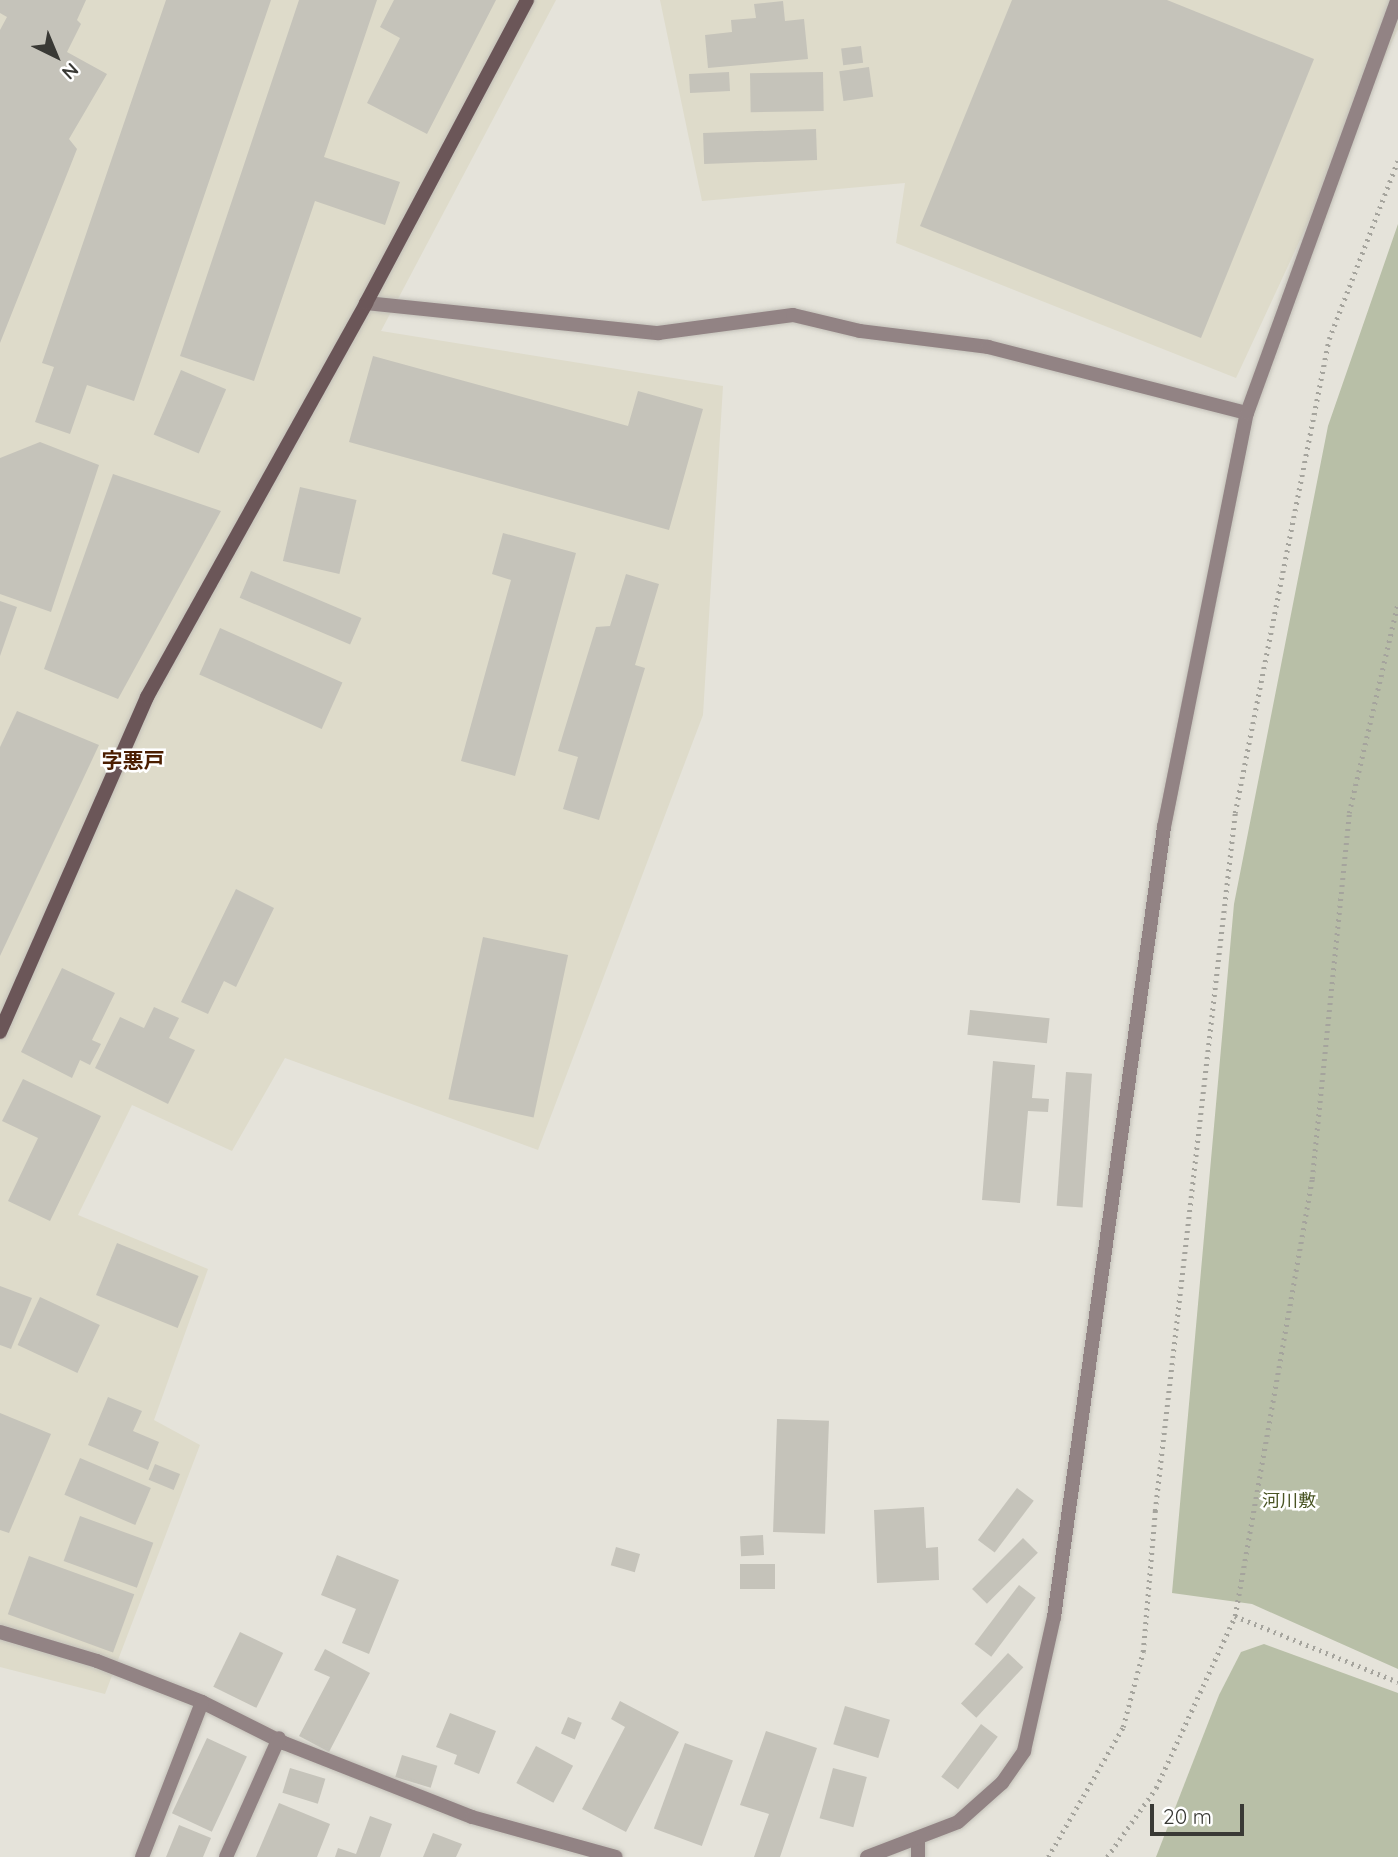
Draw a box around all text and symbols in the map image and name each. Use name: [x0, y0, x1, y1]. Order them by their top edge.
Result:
north arrow: [21, 21, 91, 91]
text: N: [57, 58, 84, 85]
district label: 字悪戸: [102, 747, 164, 773]
park label: 河川敷: [1262, 1490, 1316, 1512]
scale bar: [1153, 1790, 1248, 1834]
text: 20 m: [1163, 1803, 1212, 1829]

